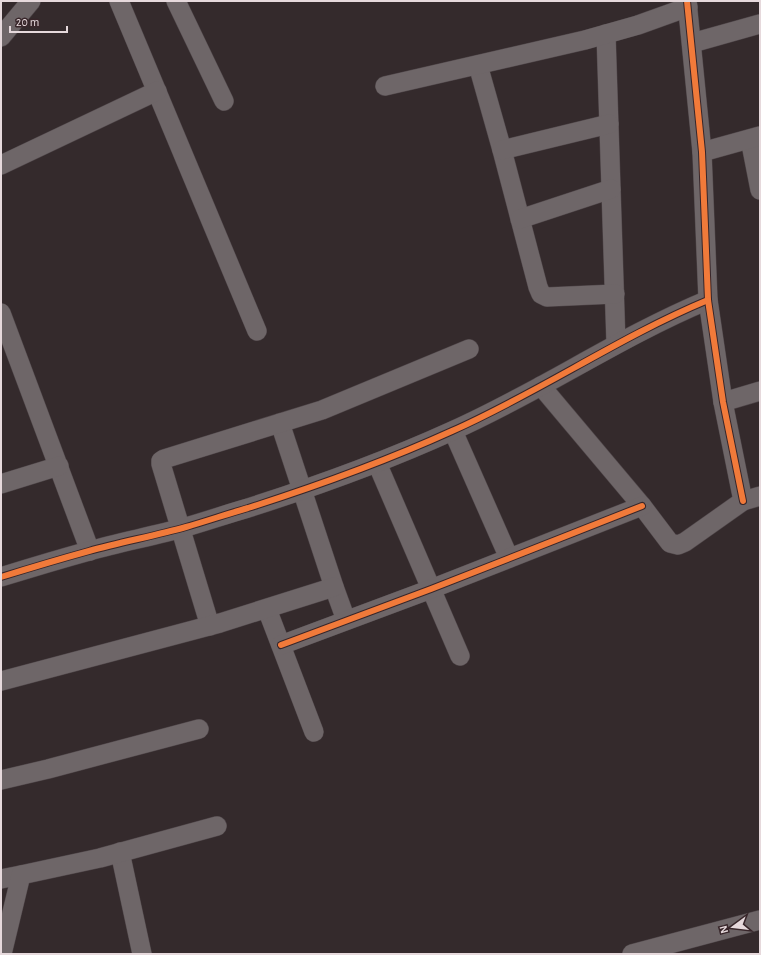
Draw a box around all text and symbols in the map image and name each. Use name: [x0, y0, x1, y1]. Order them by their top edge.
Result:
scale bar: [10, 8, 67, 34]
text: 20 m: [16, 16, 39, 28]
north arrow: [713, 907, 753, 947]
text: N: [718, 924, 730, 935]

